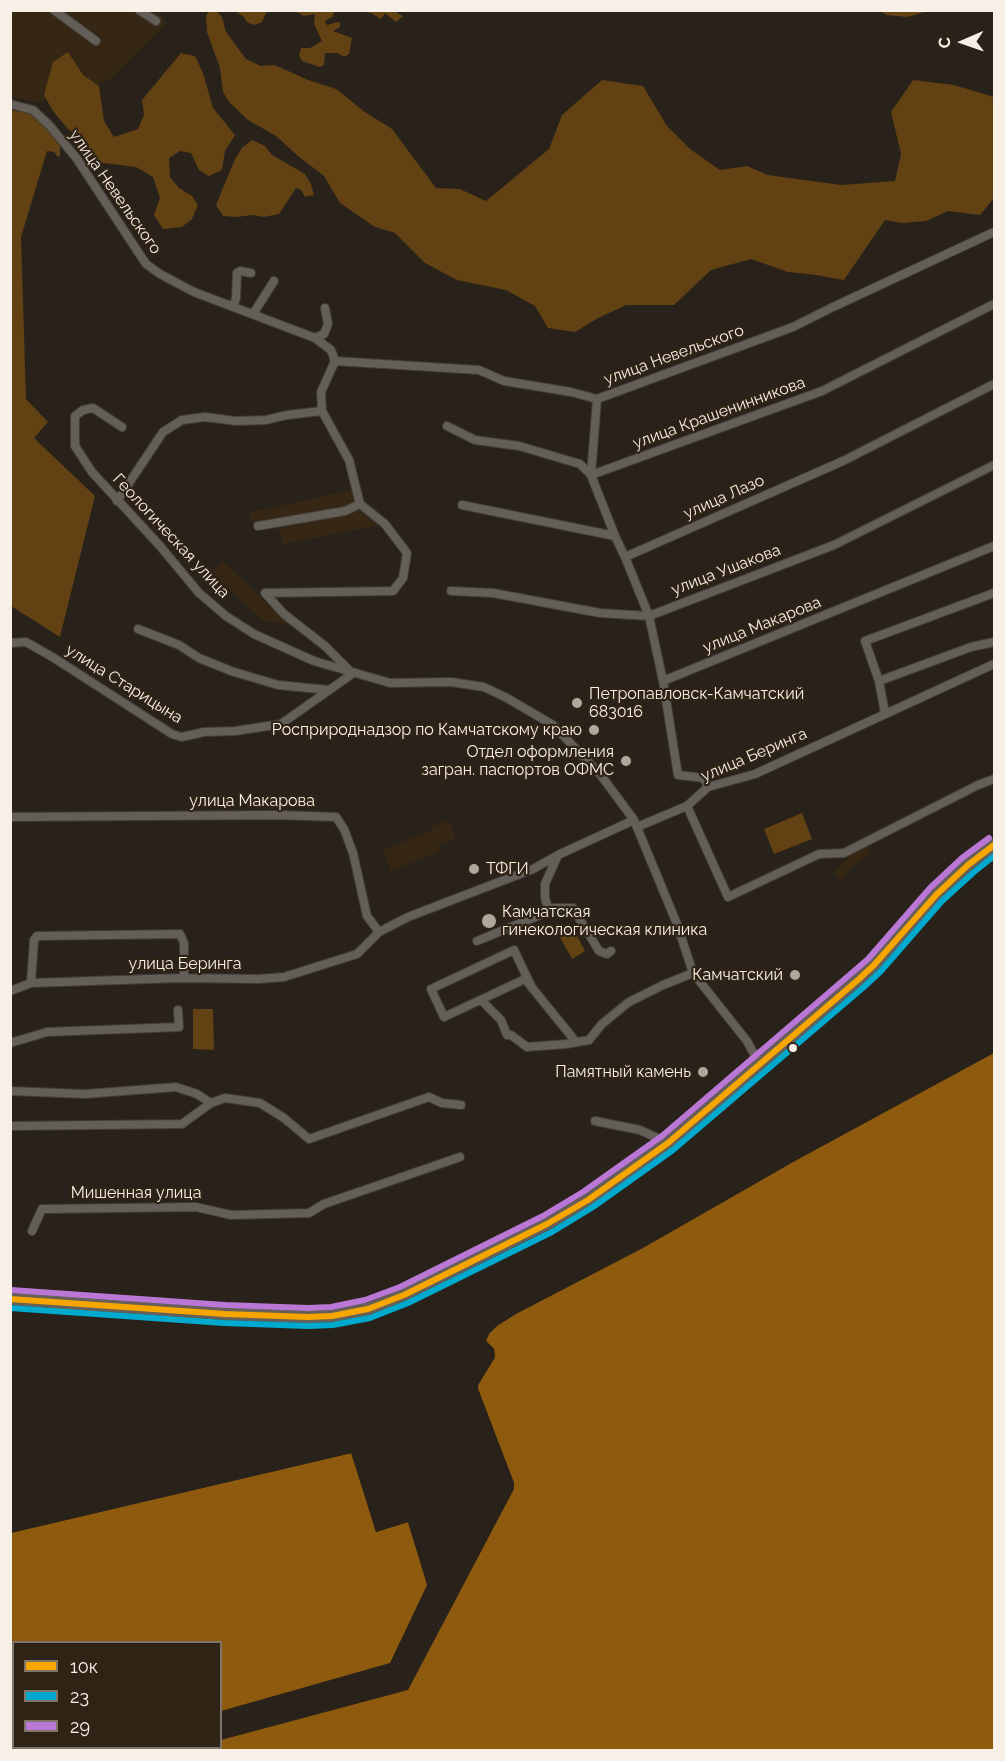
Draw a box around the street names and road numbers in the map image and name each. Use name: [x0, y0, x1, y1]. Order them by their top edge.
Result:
street label: улица Невельского: [65, 126, 165, 258]
street label: улица Невельского: [601, 321, 747, 389]
street label: улица Крашенинникова: [630, 373, 808, 453]
street label: Геологическая улица: [108, 470, 234, 602]
street label: улица Лазо: [681, 471, 767, 523]
street label: улица Ушакова: [669, 540, 783, 600]
street label: улица Макарова: [700, 593, 824, 657]
street label: улица Старицына: [62, 640, 186, 728]
street label: улица Беринга: [698, 724, 810, 786]
street label: улица Макарова: [189, 791, 315, 811]
street label: улица Беринга: [128, 954, 242, 974]
street label: Мишенная улица: [71, 1183, 201, 1203]

